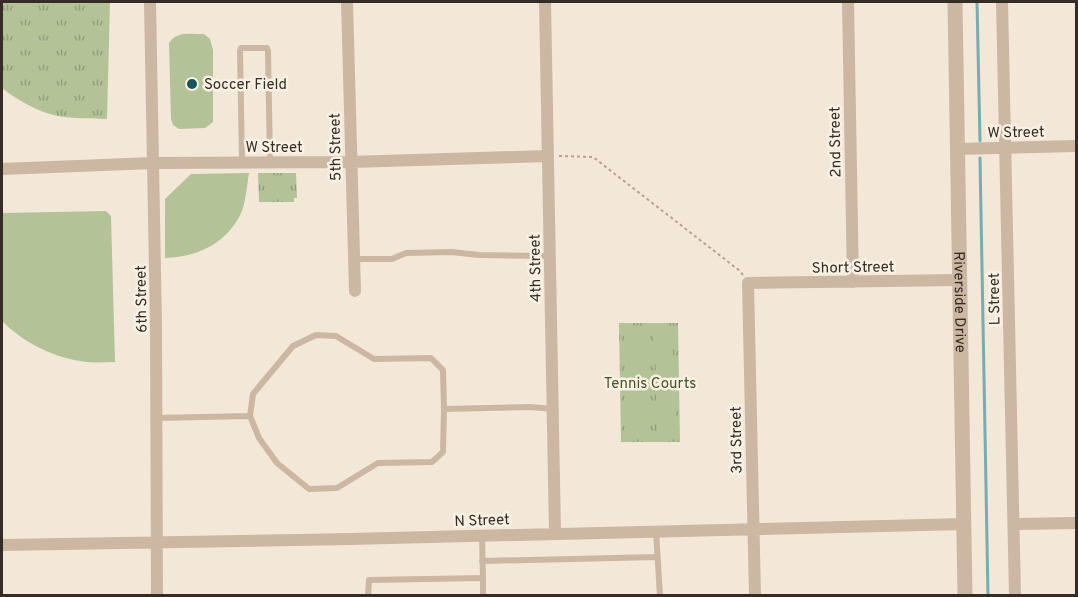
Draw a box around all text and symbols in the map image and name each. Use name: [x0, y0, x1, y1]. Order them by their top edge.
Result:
place label: Soccer Field: [204, 76, 287, 95]
marker: Soccer Field: [185, 77, 199, 91]
street label: 2nd Street: [826, 106, 847, 178]
street label: 5th Street: [326, 113, 347, 181]
street label: W Street: [987, 124, 1045, 143]
street label: W Street: [245, 139, 303, 158]
street label: 4th Street: [526, 234, 547, 302]
street label: Riverside Drive: [948, 251, 969, 353]
street label: Short Street: [812, 258, 894, 279]
street label: 6th Street: [132, 265, 153, 333]
street label: L Street: [986, 272, 1005, 326]
park label: Tennis Courts: [604, 375, 696, 394]
street label: 3rd Street: [727, 406, 748, 474]
street label: N Street: [454, 511, 510, 532]

